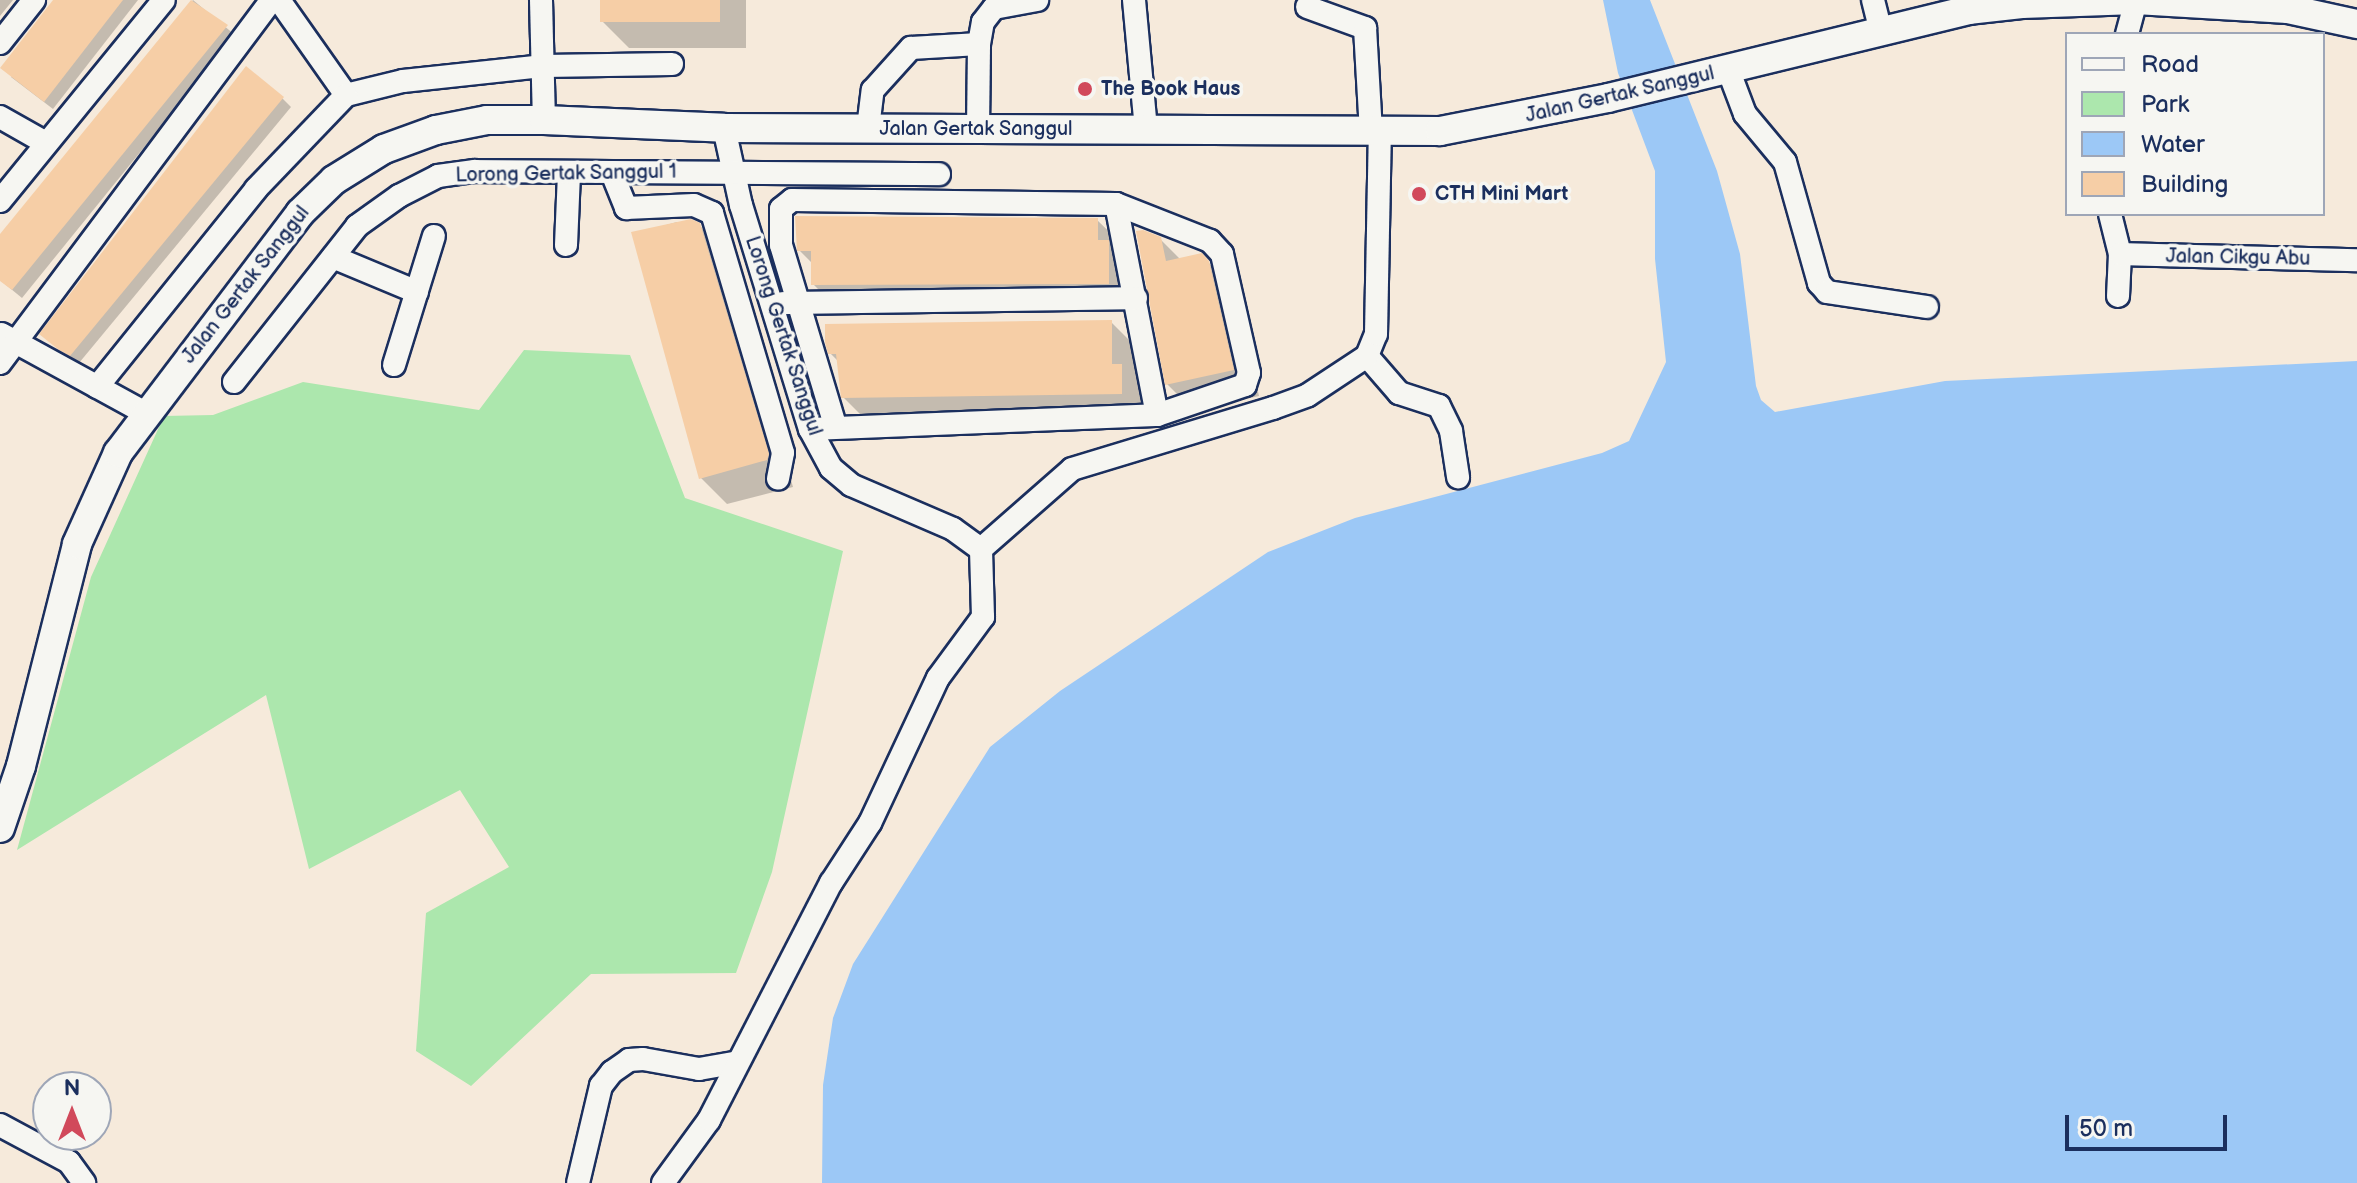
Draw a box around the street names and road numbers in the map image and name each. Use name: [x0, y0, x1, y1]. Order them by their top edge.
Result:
street label: Jalan Gertak Sanggul: [1523, 62, 1717, 128]
street label: Jalan Gertak Sanggul: [879, 117, 1073, 141]
street label: Lorong Gertak Sanggul 1: [455, 160, 677, 188]
street label: Jalan Gertak Sanggul: [177, 201, 315, 369]
street label: Lorong Gertak Sanggul: [739, 233, 827, 439]
street label: Jalan Cikgu Abu: [2166, 245, 2310, 271]

